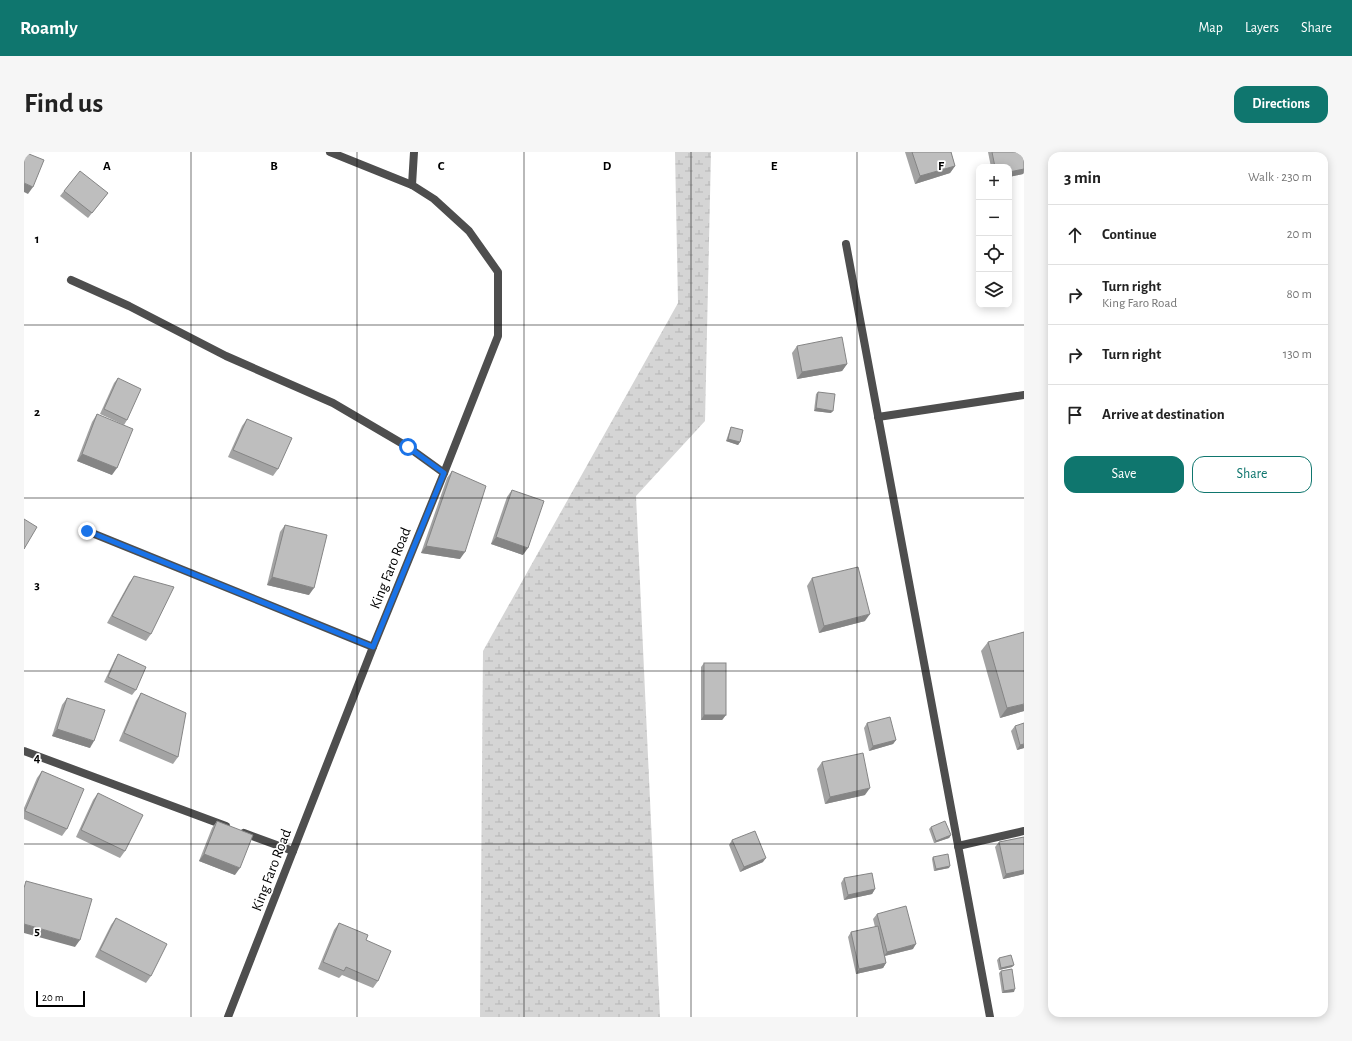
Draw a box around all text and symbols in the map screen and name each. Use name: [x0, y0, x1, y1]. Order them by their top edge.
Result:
text: Roamly: [20, 19, 78, 38]
text: Map: [1198, 21, 1223, 35]
text: Layers: [1245, 21, 1279, 35]
text: Share: [1301, 21, 1332, 35]
button: Directions: [1234, 86, 1328, 123]
text: Find us: [24, 90, 103, 118]
text: A: [103, 160, 111, 173]
text: B: [270, 160, 278, 173]
text: C: [438, 160, 445, 173]
text: D: [603, 160, 612, 173]
text: E: [771, 160, 778, 173]
text: F: [938, 160, 945, 173]
map controls: [976, 164, 1012, 308]
button: +: [976, 164, 1012, 200]
text: 3 min: [1064, 169, 1101, 186]
text: Walk · 230 m: [1248, 171, 1312, 184]
button: −: [976, 200, 1012, 236]
icon: ahead: [1064, 224, 1086, 246]
text: Continue: [1102, 227, 1157, 242]
text: 20 m: [1287, 228, 1312, 241]
text: 1: [35, 233, 39, 246]
button: locate: [976, 236, 1012, 272]
button: layers: [976, 272, 1012, 308]
text: Turn right: [1102, 279, 1161, 294]
icon: right: [1064, 284, 1086, 306]
text: 80 m: [1286, 288, 1312, 301]
text: King Faro Road: [1102, 297, 1177, 310]
icon: right: [1064, 344, 1086, 366]
text: Turn right: [1102, 347, 1161, 362]
text: 130 m: [1283, 348, 1312, 361]
icon: arrive: [1064, 404, 1086, 426]
text: 2: [34, 406, 40, 419]
text: Arrive at destination: [1102, 407, 1225, 422]
route start: [399, 438, 417, 456]
button: Save: [1064, 456, 1184, 493]
button: Share: [1192, 456, 1312, 493]
route end: [78, 522, 96, 540]
street label: King Faro Road: [367, 525, 414, 611]
text: 3: [34, 579, 40, 592]
text: 4: [34, 752, 41, 765]
street label: King Faro Road: [249, 827, 294, 913]
text: 5: [34, 925, 40, 938]
scale bar: [36, 989, 85, 1008]
text: 20 m: [42, 992, 63, 1003]

